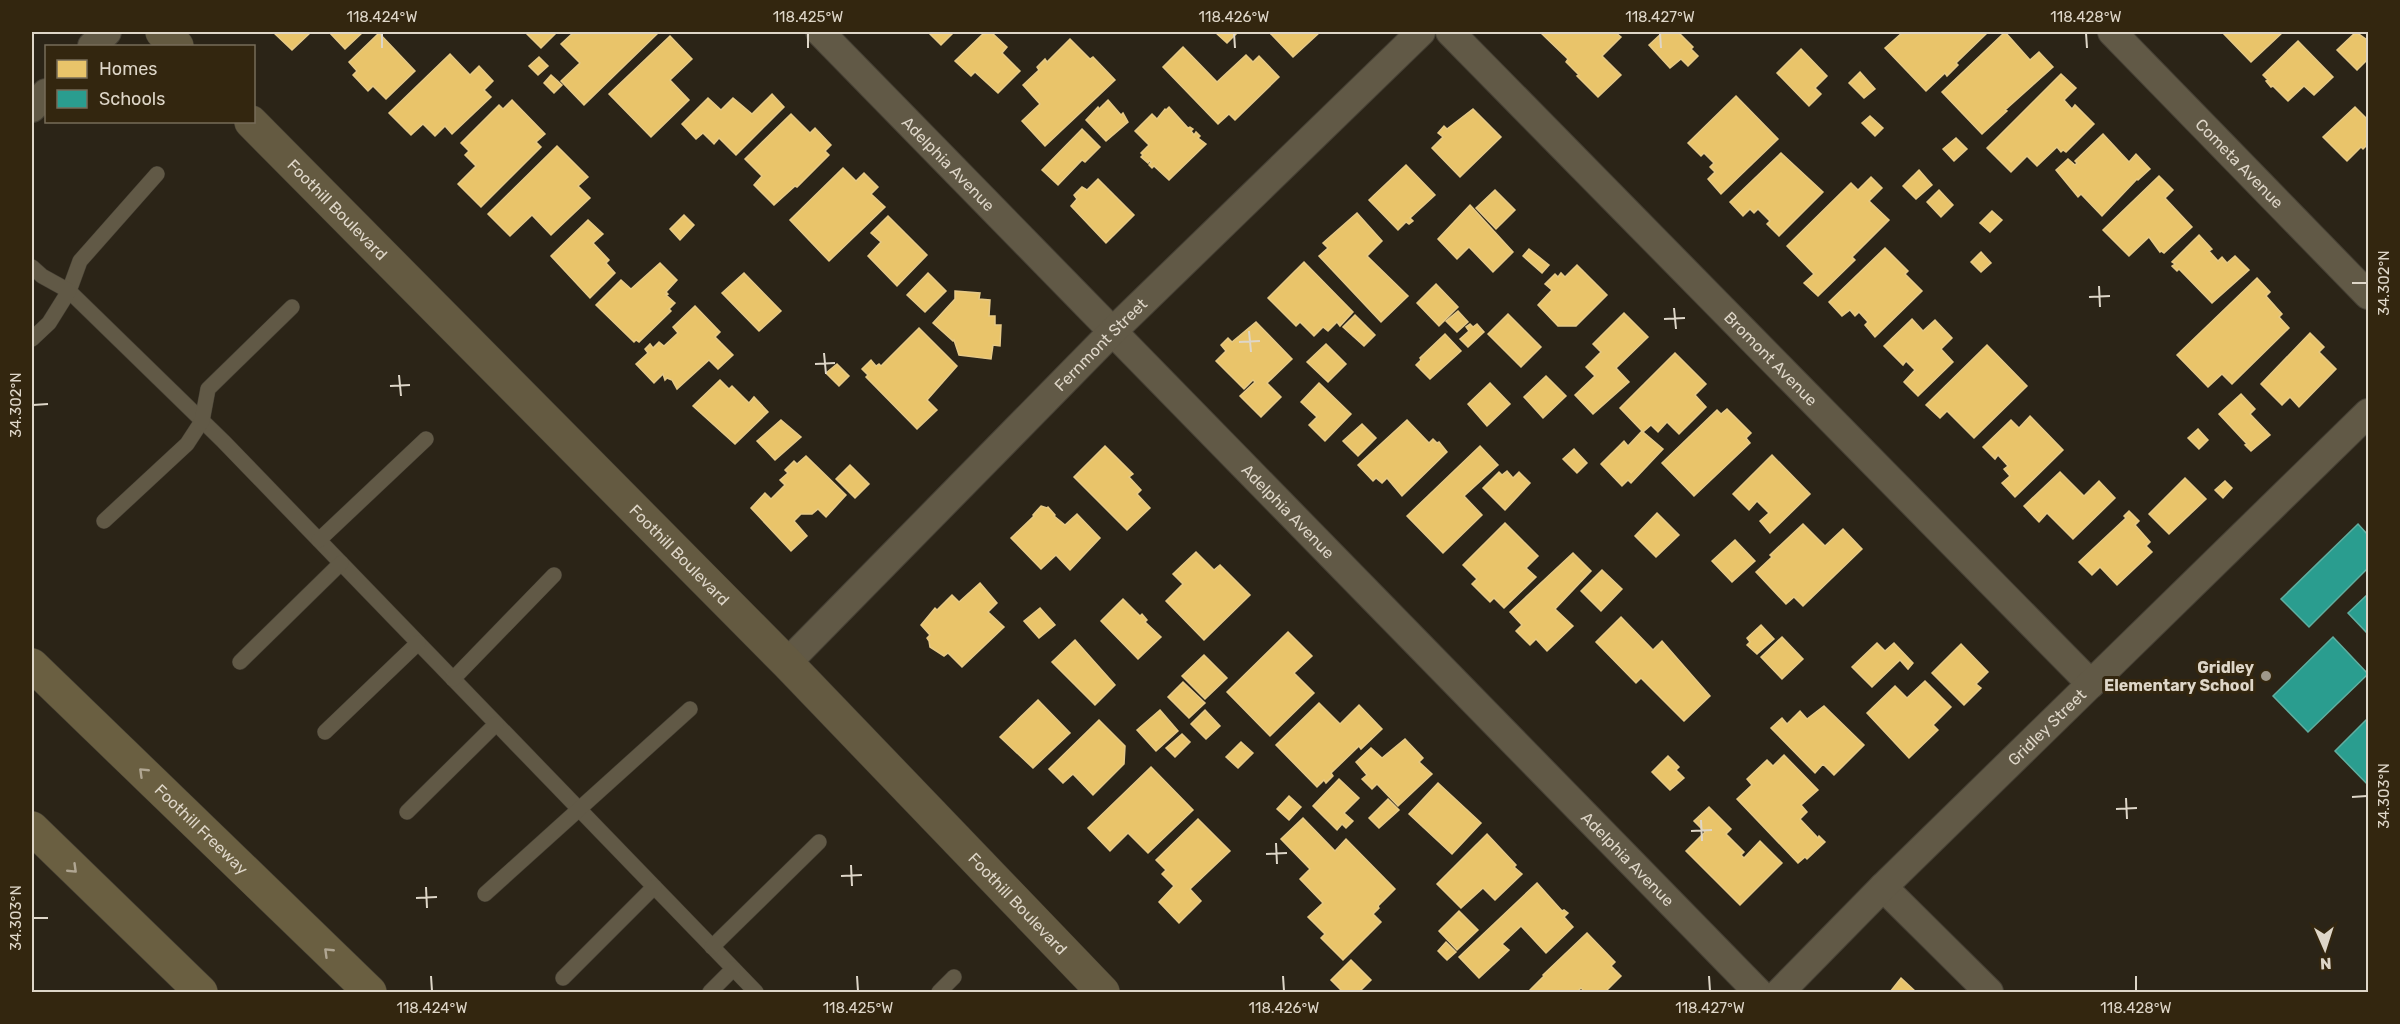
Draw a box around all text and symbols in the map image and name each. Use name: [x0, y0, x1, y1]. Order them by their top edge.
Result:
text: 118.424°W: [347, 8, 417, 26]
text: 118.425°W: [773, 8, 843, 26]
text: 118.426°W: [1199, 8, 1269, 26]
text: 118.427°W: [1625, 8, 1695, 26]
text: 118.428°W: [2050, 8, 2122, 26]
legend: [45, 45, 255, 123]
text: Homes: [99, 58, 157, 80]
text: Schools: [99, 88, 165, 110]
street label: Adelphia Avenue: [898, 113, 999, 215]
street label: Cometa Avenue: [2191, 115, 2287, 212]
street label: Foothill Boulevard: [283, 155, 391, 264]
text: 34.302°N: [2375, 250, 2393, 316]
street label: Fernmont Street: [1051, 294, 1151, 395]
street label: Bromont Avenue: [1720, 308, 1821, 410]
text: 34.302°N: [7, 372, 25, 438]
street label: Adelphia Avenue: [1238, 460, 1338, 563]
street label: Foothill Boulevard: [625, 501, 733, 609]
place label: Gridley Elementary School: [2104, 658, 2254, 695]
marker: Gridley Elementary School: [2259, 669, 2273, 683]
street label: Gridley Street: [2004, 685, 2090, 770]
text: 34.303°N: [2375, 763, 2393, 829]
one-way arrow: [139, 769, 150, 780]
street label: Foothill Freeway: [151, 780, 252, 879]
street label: Adelphia Avenue: [1577, 808, 1678, 910]
street label: Foothill Boulevard: [964, 849, 1071, 959]
one-way arrow: [66, 861, 77, 872]
text: 34.303°N: [7, 885, 25, 951]
north arrow: [2295, 919, 2355, 979]
one-way arrow: [324, 948, 335, 959]
text: N: [2320, 954, 2332, 973]
text: 118.424°W: [397, 999, 467, 1017]
text: 118.425°W: [823, 999, 893, 1017]
text: 118.426°W: [1249, 999, 1319, 1017]
text: 118.427°W: [1675, 999, 1745, 1017]
text: 118.428°W: [2100, 999, 2172, 1017]

